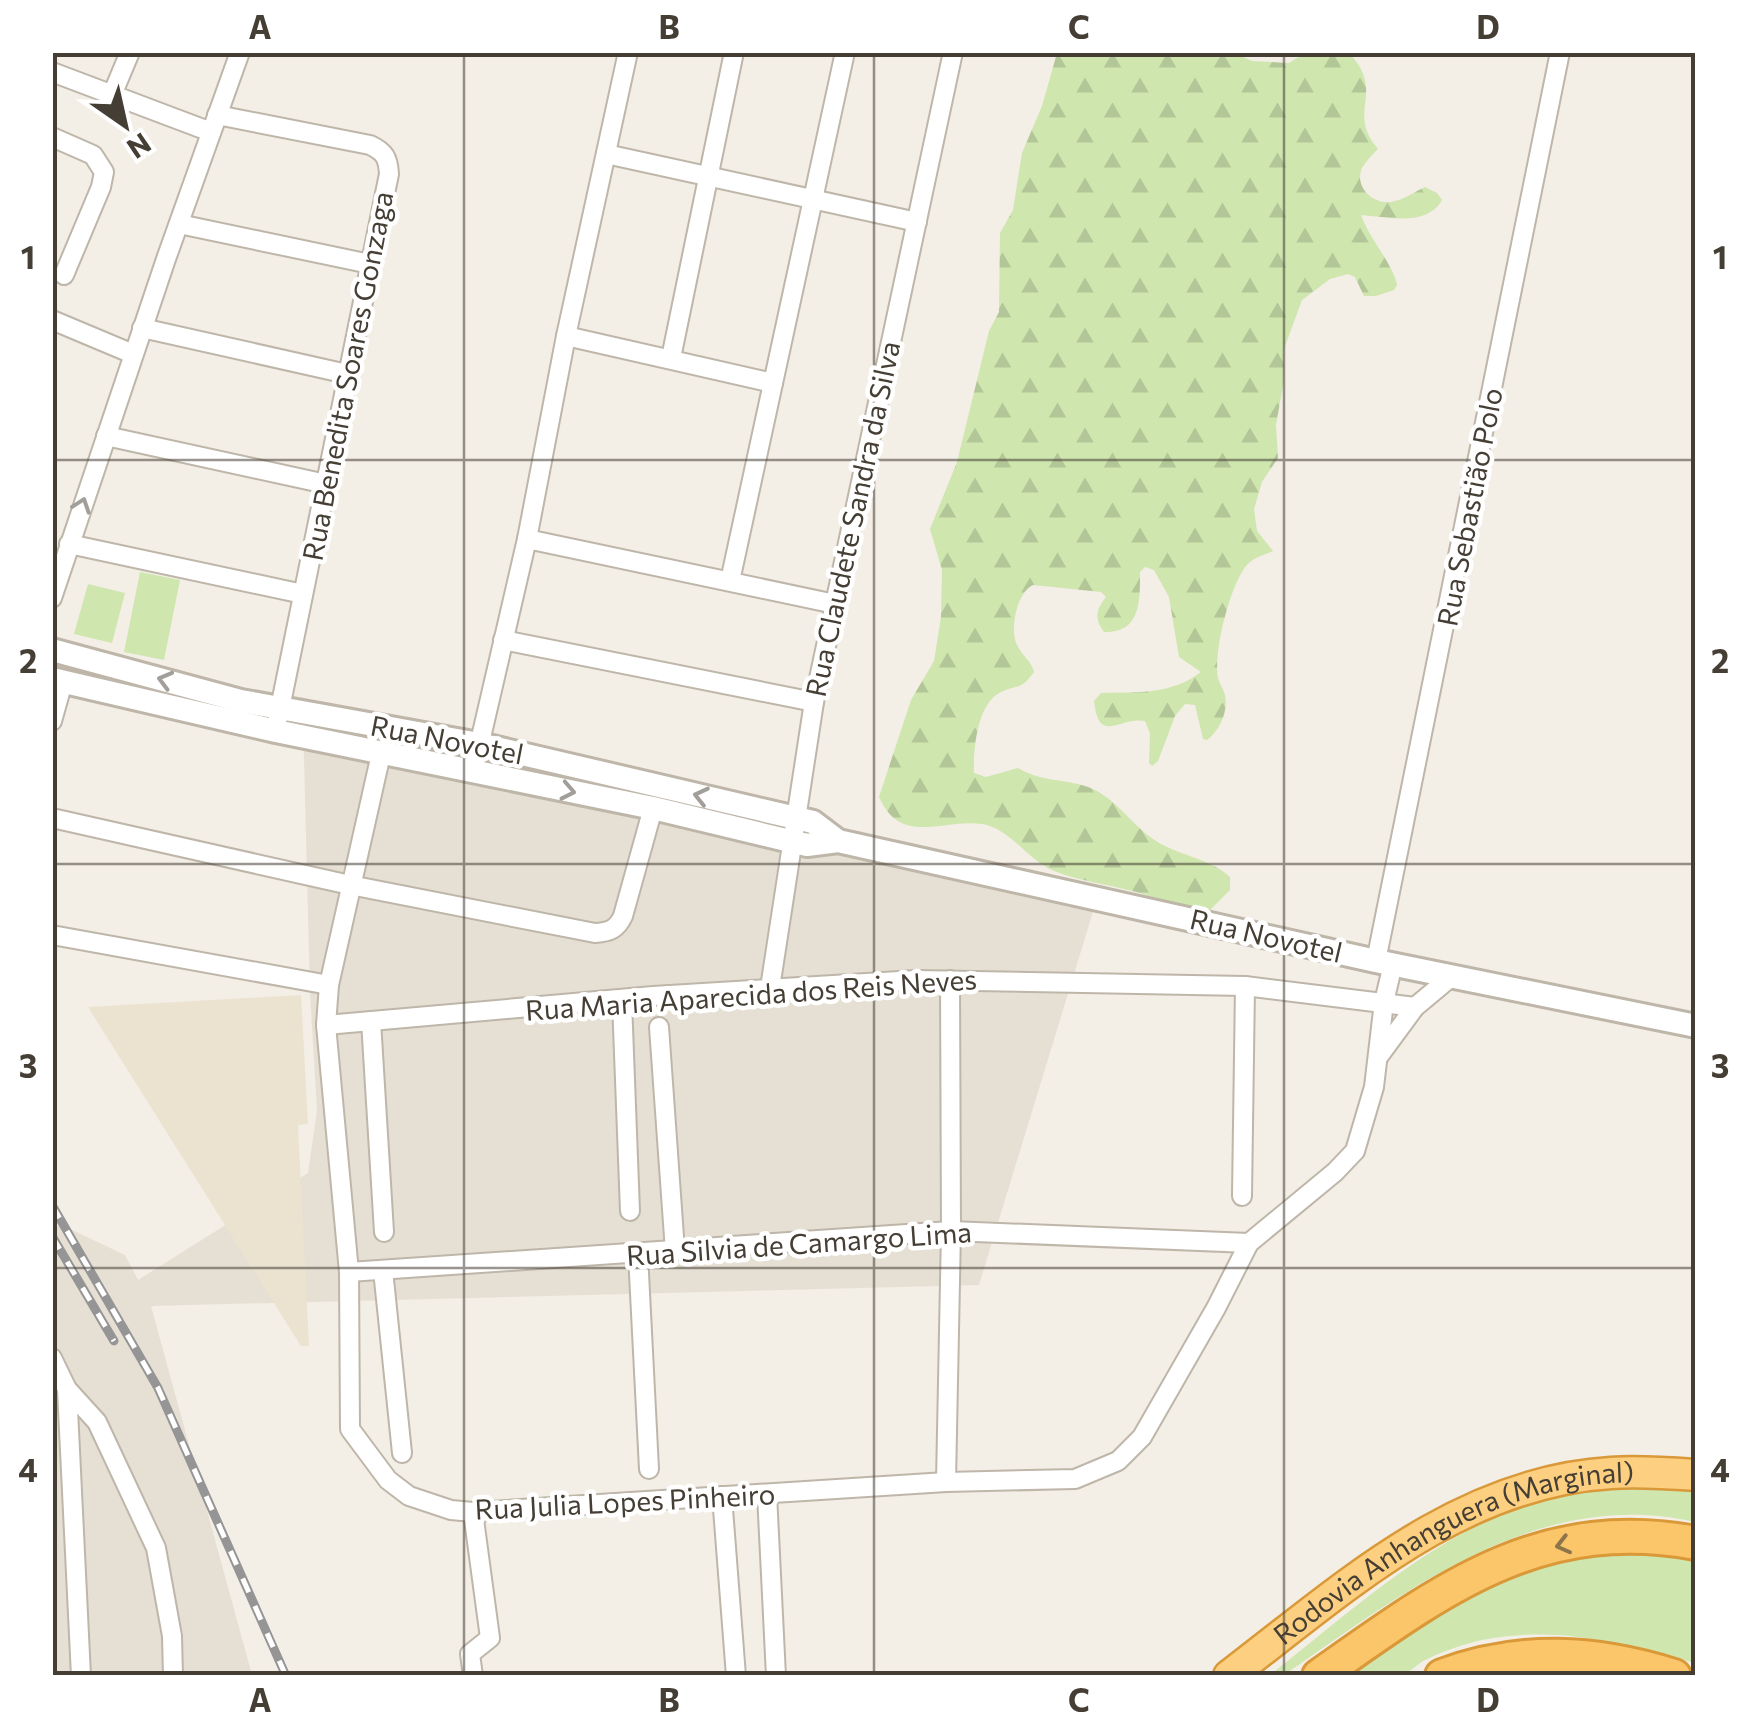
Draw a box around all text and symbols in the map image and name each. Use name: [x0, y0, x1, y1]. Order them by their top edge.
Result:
text: A: [249, 6, 272, 46]
text: B: [658, 6, 680, 46]
text: C: [1068, 6, 1090, 46]
text: D: [1476, 6, 1500, 46]
north arrow: [75, 75, 175, 175]
text: N: [121, 127, 158, 167]
street label: Rua Benedita Soares Gonzaga: [294, 188, 400, 563]
text: 1: [21, 236, 35, 276]
text: 1: [1713, 236, 1727, 276]
street label: Rua Claudete Sandra da Silva: [798, 338, 906, 700]
street label: Rua Sebastião Polo: [1429, 385, 1509, 629]
one-way arrow: [70, 498, 91, 515]
text: 2: [19, 640, 37, 680]
text: 2: [1711, 640, 1729, 680]
one-way arrow: [157, 671, 174, 692]
street label: Rua Novotel: [368, 708, 527, 771]
one-way arrow: [559, 780, 576, 801]
one-way arrow: [692, 787, 709, 808]
street label: Rua Novotel: [1187, 901, 1346, 969]
street label: Rua Maria Aparecida dos Reis Neves: [524, 961, 978, 1027]
text: 3: [19, 1045, 37, 1085]
text: 3: [1711, 1045, 1729, 1085]
street label: Rua Silvia de Camargo Lima: [625, 1214, 973, 1272]
text: 4: [18, 1449, 38, 1489]
text: 4: [1710, 1449, 1730, 1489]
street label: Rodovia Anhanguera (Marginal): [1266, 1454, 1634, 1651]
street label: Rua Julia Lopes Pinheiro: [474, 1476, 776, 1526]
one-way arrow: [1555, 1533, 1572, 1554]
text: A: [249, 1679, 272, 1719]
text: B: [658, 1679, 680, 1719]
text: C: [1068, 1679, 1090, 1719]
text: D: [1476, 1679, 1500, 1719]

